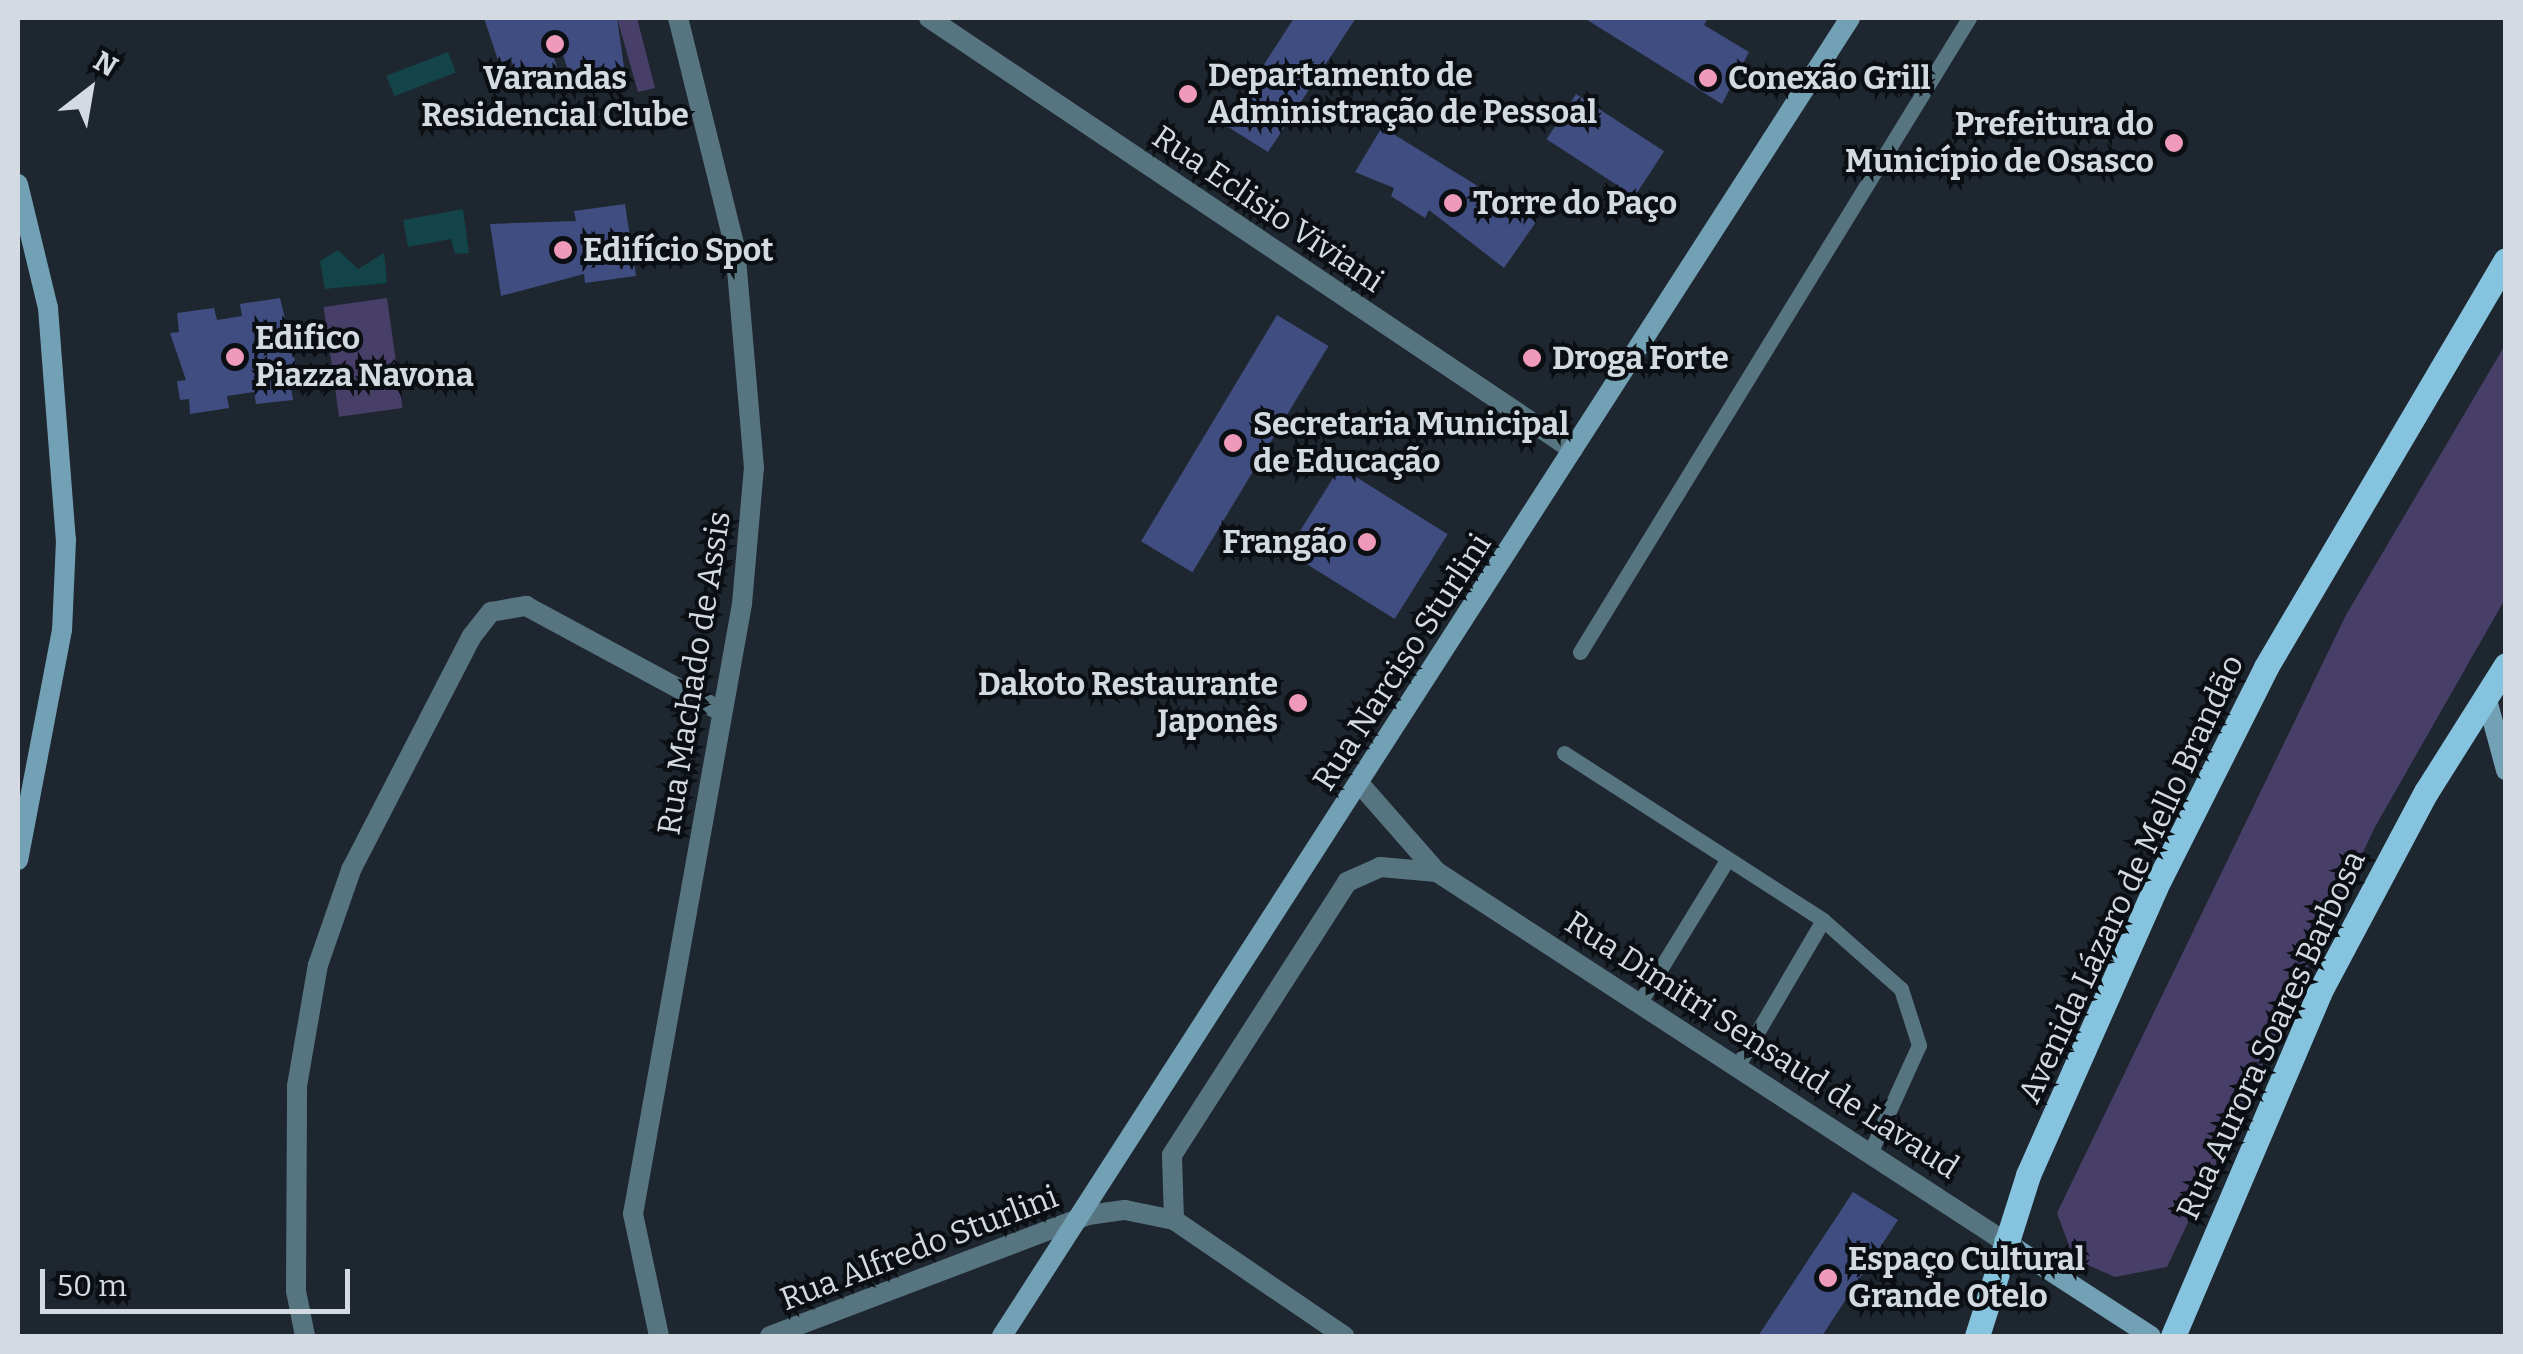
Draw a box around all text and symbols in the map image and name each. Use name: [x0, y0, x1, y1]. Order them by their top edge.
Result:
marker: Varandas Residencial Clube: [544, 33, 566, 55]
north arrow: [40, 40, 140, 140]
text: N: [88, 44, 123, 84]
place label: Departamento de Administração de Pessoal: [1208, 57, 1597, 132]
place label: Conexão Grill: [1728, 59, 1931, 97]
place label: Varandas Residencial Clube: [421, 60, 689, 135]
marker: Conexão Grill: [1697, 67, 1719, 89]
marker: Departamento de Administração de Pessoal: [1177, 83, 1199, 105]
place label: Prefeitura do Município de Osasco: [1845, 106, 2154, 181]
street label: Rua Eclisio Viviani: [1145, 117, 1391, 301]
marker: Prefeitura do Município de Osasco: [2163, 132, 2185, 154]
place label: Torre do Paço: [1473, 184, 1677, 222]
marker: Torre do Paço: [1442, 192, 1464, 214]
place label: Edifício Spot: [583, 231, 774, 269]
marker: Edifício Spot: [552, 239, 574, 261]
place label: Edifico Piazza Navona: [255, 320, 474, 395]
place label: Droga Forte: [1552, 339, 1729, 377]
marker: Edifico Piazza Navona: [224, 346, 246, 368]
marker: Droga Forte: [1521, 347, 1543, 369]
place label: Secretaria Municipal de Educação: [1253, 406, 1569, 481]
marker: Secretaria Municipal de Educação: [1222, 432, 1244, 454]
street label: Rua Machado de Assis: [649, 508, 739, 838]
place label: Frangão: [1222, 523, 1347, 561]
street label: Rua Narciso Sturlini: [1305, 527, 1499, 797]
marker: Frangão: [1356, 531, 1378, 553]
street label: Avenida Lázaro de Mello Brandão: [2010, 649, 2252, 1109]
place label: Dakoto Restaurante Japonês: [978, 666, 1278, 741]
marker: Dakoto Restaurante Japonês: [1287, 692, 1309, 714]
street label: Rua Aurora Soares Barbosa: [2169, 844, 2373, 1226]
street label: Rua Dimitri Sensaud de Lavaud: [1558, 903, 1966, 1187]
street label: Rua Alfredo Sturlini: [775, 1177, 1063, 1319]
place label: Espaço Cultural Grande Otelo: [1848, 1241, 2085, 1316]
scale bar: [45, 1249, 355, 1311]
marker: Espaço Cultural Grande Otelo: [1817, 1267, 1839, 1289]
text: 50 m: [57, 1268, 127, 1304]

